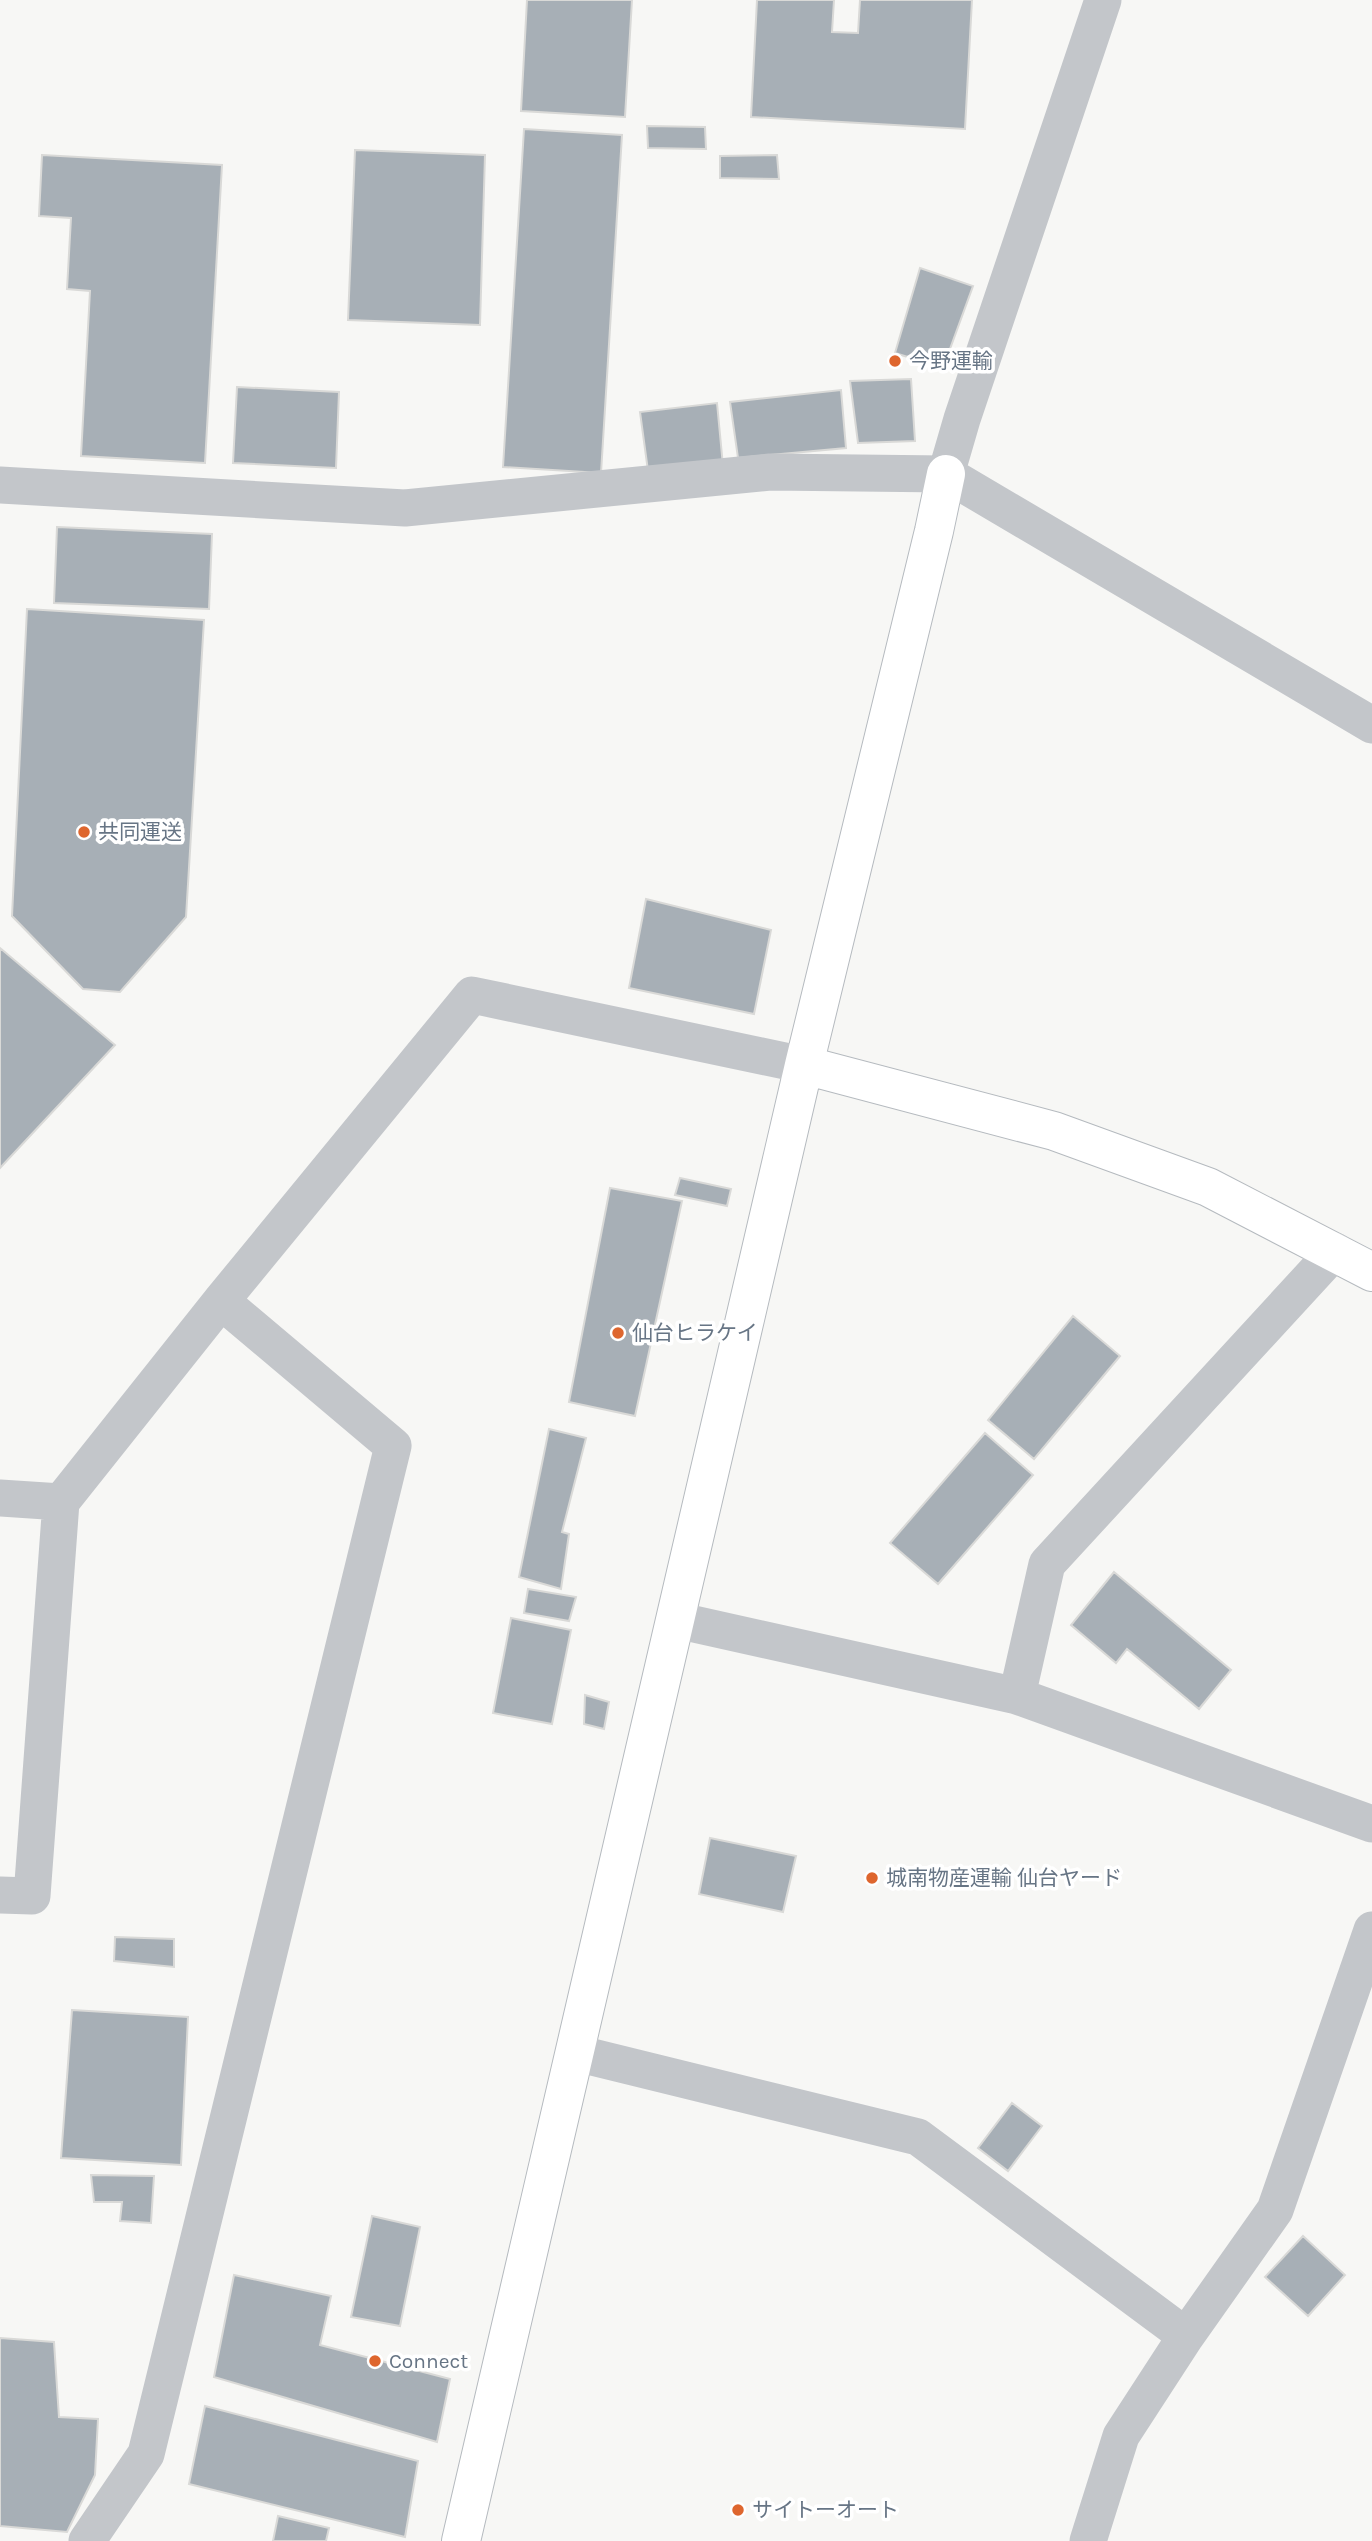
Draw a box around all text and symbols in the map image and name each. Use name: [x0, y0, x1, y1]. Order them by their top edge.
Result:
place label: 今野運輸: [909, 349, 993, 373]
marker: 今野運輸: [887, 353, 903, 369]
place label: 共同運送: [98, 820, 182, 844]
marker: 共同運送: [76, 824, 92, 840]
place label: 仙台ヒラケイ: [632, 1321, 758, 1345]
marker: 仙台ヒラケイ: [610, 1325, 626, 1341]
place label: 城南物産運輸 仙台ヤード: [886, 1866, 1122, 1890]
marker: 城南物産運輸 仙台ヤード: [864, 1870, 880, 1886]
place label: Connect: [389, 2349, 468, 2373]
marker: Connect: [367, 2353, 383, 2369]
place label: サイトーオート: [752, 2498, 899, 2522]
marker: サイトーオート: [730, 2502, 746, 2518]

